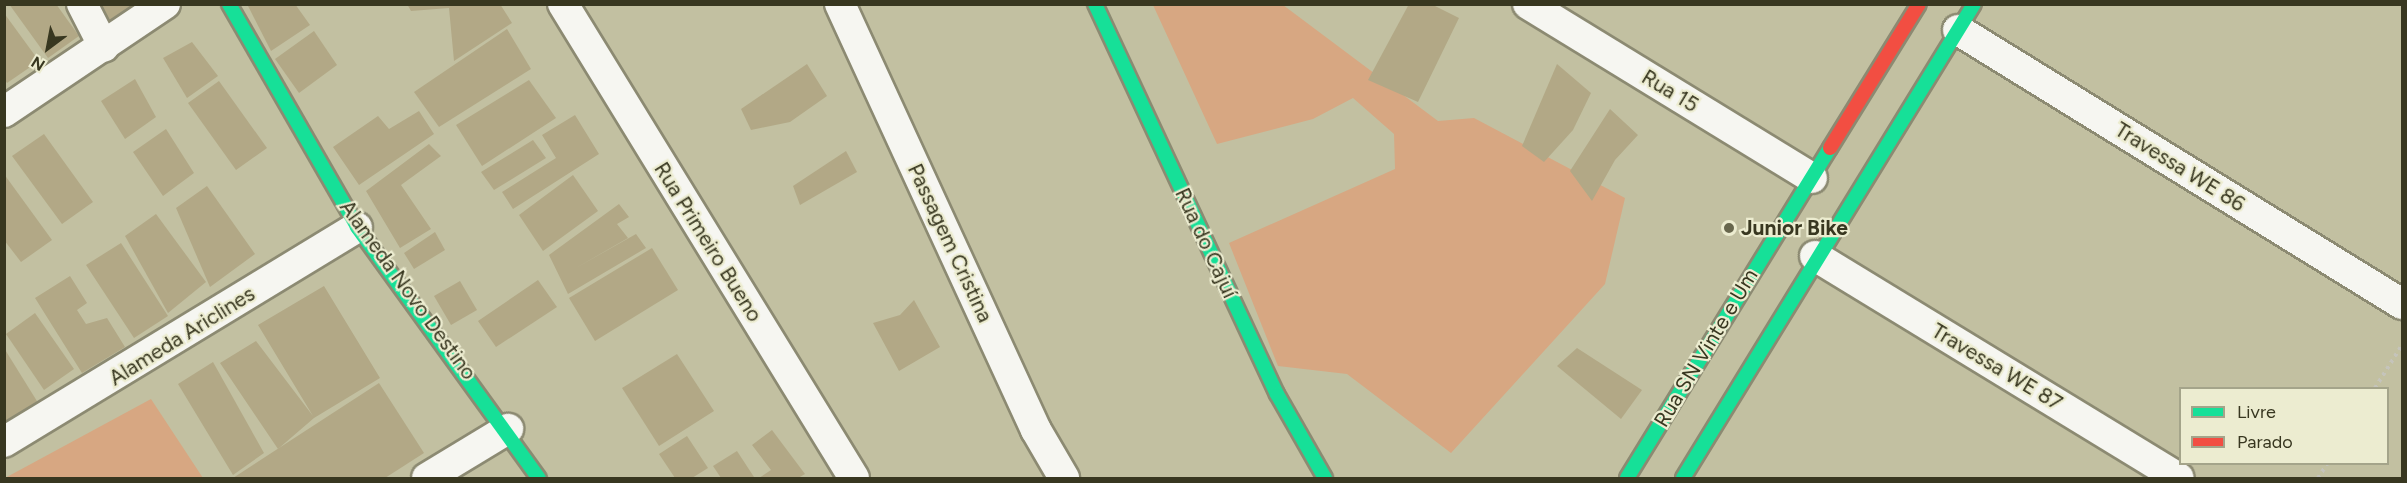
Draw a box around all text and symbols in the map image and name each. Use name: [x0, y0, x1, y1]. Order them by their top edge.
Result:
north arrow: [18, 18, 78, 78]
text: N: [28, 52, 48, 75]
street label: Rua 15: [1637, 64, 1703, 118]
street label: Travessa WE 86: [2110, 117, 2250, 217]
street label: Rua Primeiro Bueno: [649, 158, 767, 326]
street label: Passagem Cristina: [902, 160, 998, 326]
street label: Rua do Cajuí: [1170, 184, 1242, 302]
street label: Alameda Novo Destino: [334, 195, 482, 385]
place label: Junior Bike: [1741, 215, 1848, 241]
marker: Junior Bike: [1722, 221, 1736, 235]
street label: Rua SN Vinte e Um: [1649, 264, 1763, 432]
street label: Alameda Ariclines: [104, 281, 260, 391]
street label: Travessa WE 87: [1927, 318, 2067, 416]
legend: [2179, 387, 2389, 465]
text: Livre: [2237, 401, 2276, 423]
text: Parado: [2237, 431, 2293, 453]

